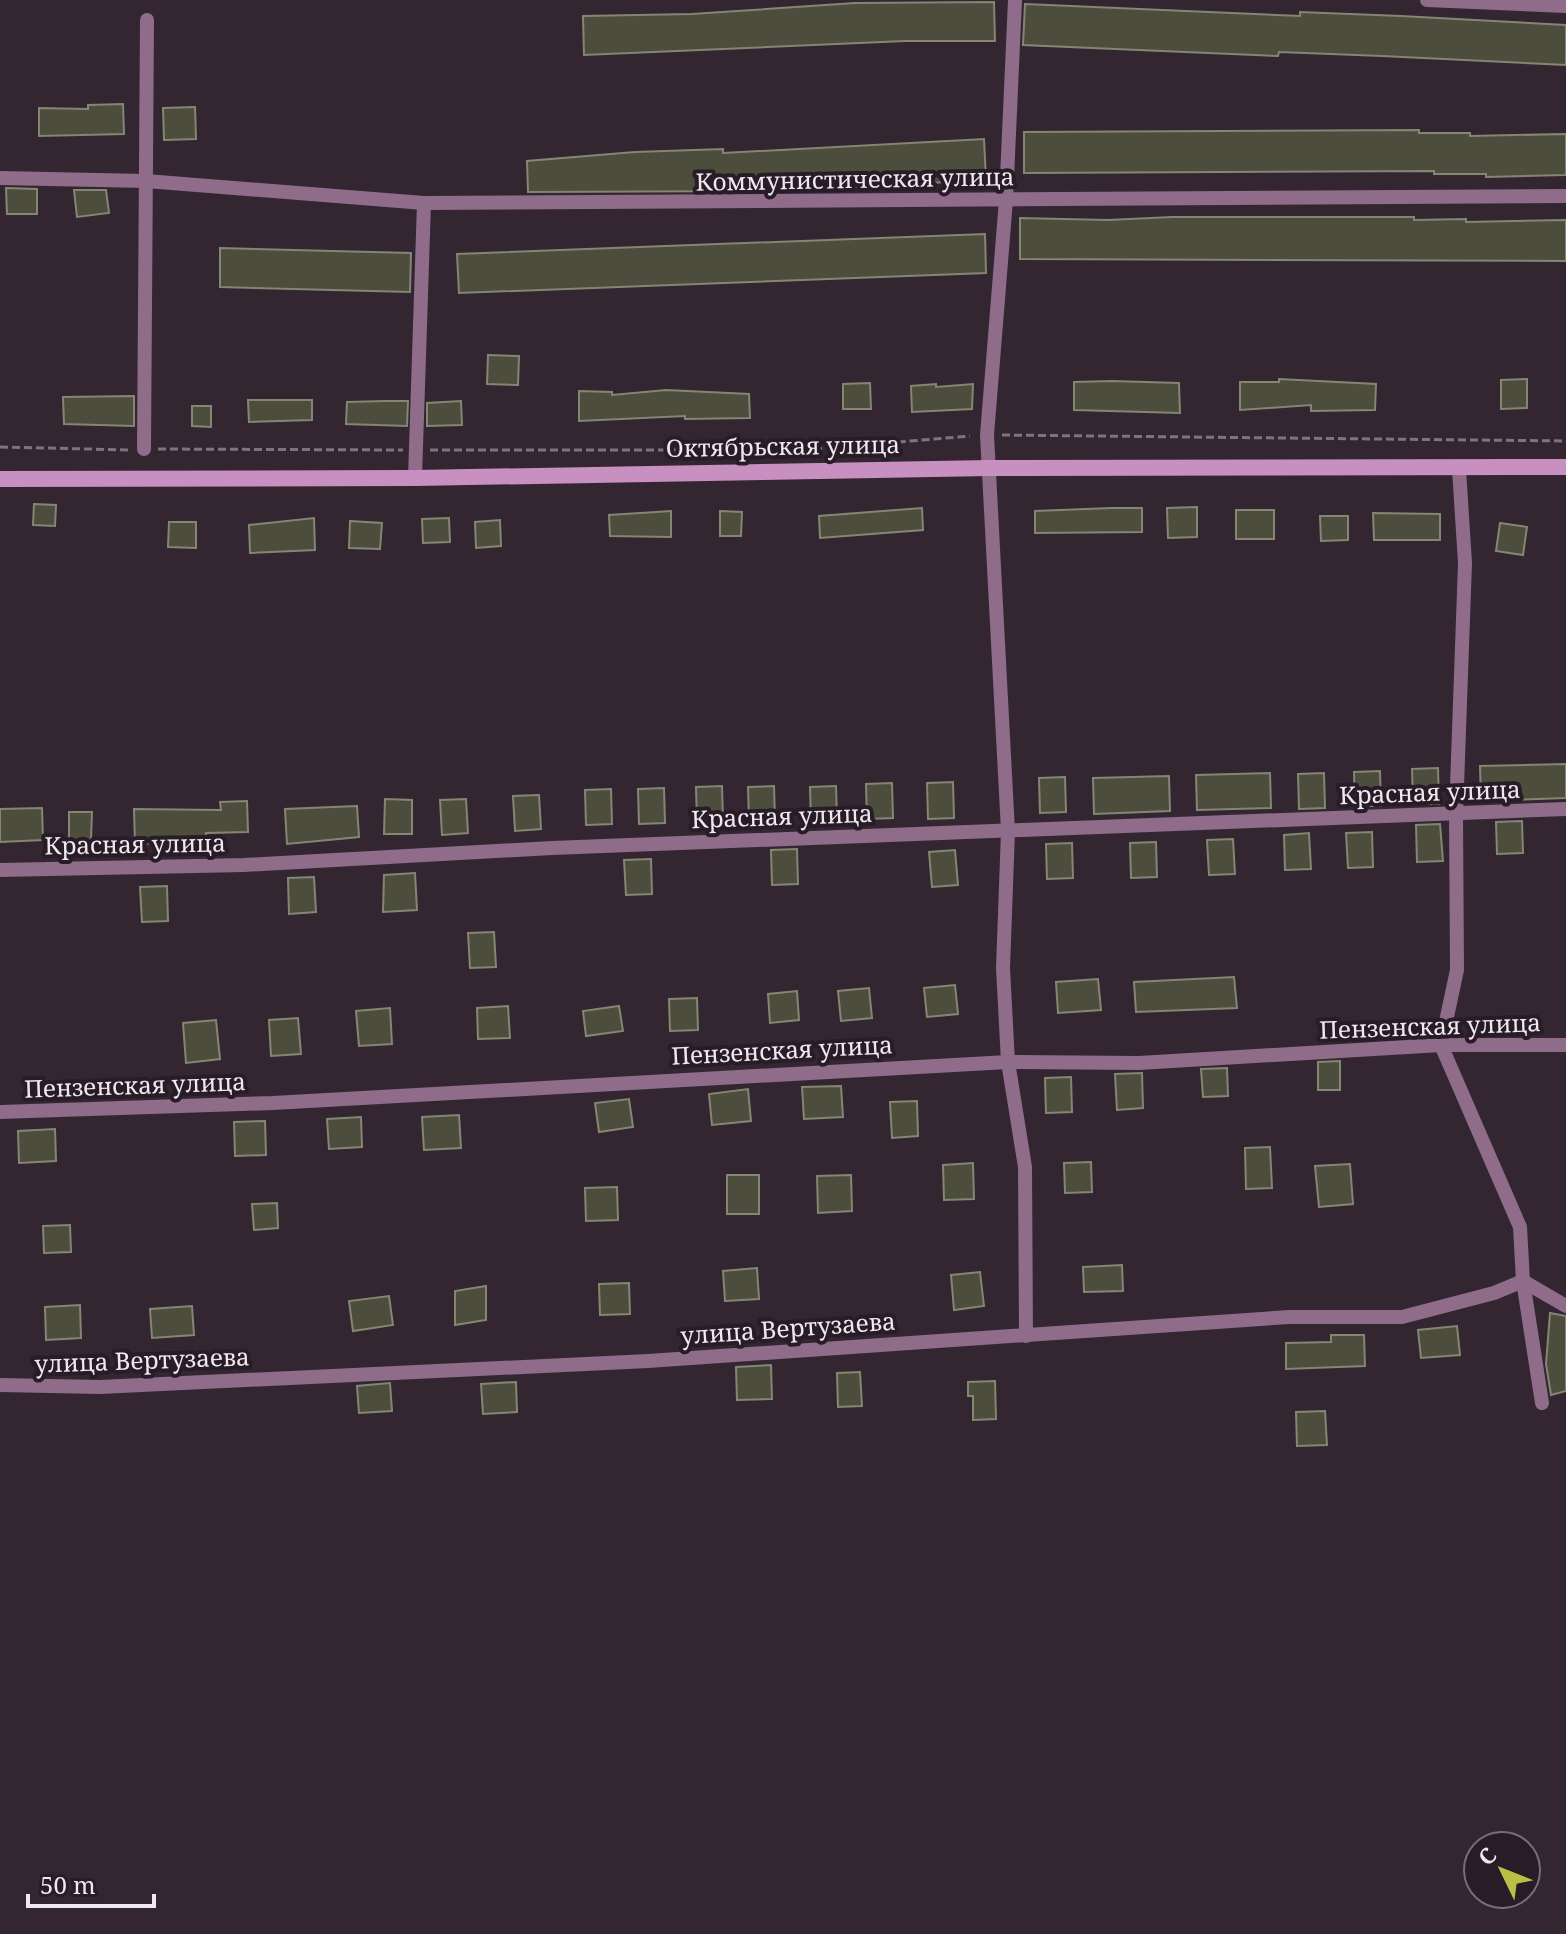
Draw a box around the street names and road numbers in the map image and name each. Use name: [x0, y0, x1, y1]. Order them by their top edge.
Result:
street label: Коммунистическая улица: [695, 159, 1015, 198]
street label: Октябрьская улица: [666, 427, 900, 464]
street label: Красная улица: [1339, 772, 1521, 811]
street label: Красная улица: [691, 796, 873, 835]
street label: Красная улица: [44, 825, 226, 862]
street label: Пензенская улица: [1319, 1005, 1541, 1046]
street label: Пензенская улица: [670, 1027, 894, 1072]
street label: Пензенская улица: [24, 1064, 246, 1105]
street label: улица Вертузаева: [679, 1304, 897, 1351]
street label: улица Вертузаева: [34, 1339, 250, 1380]

